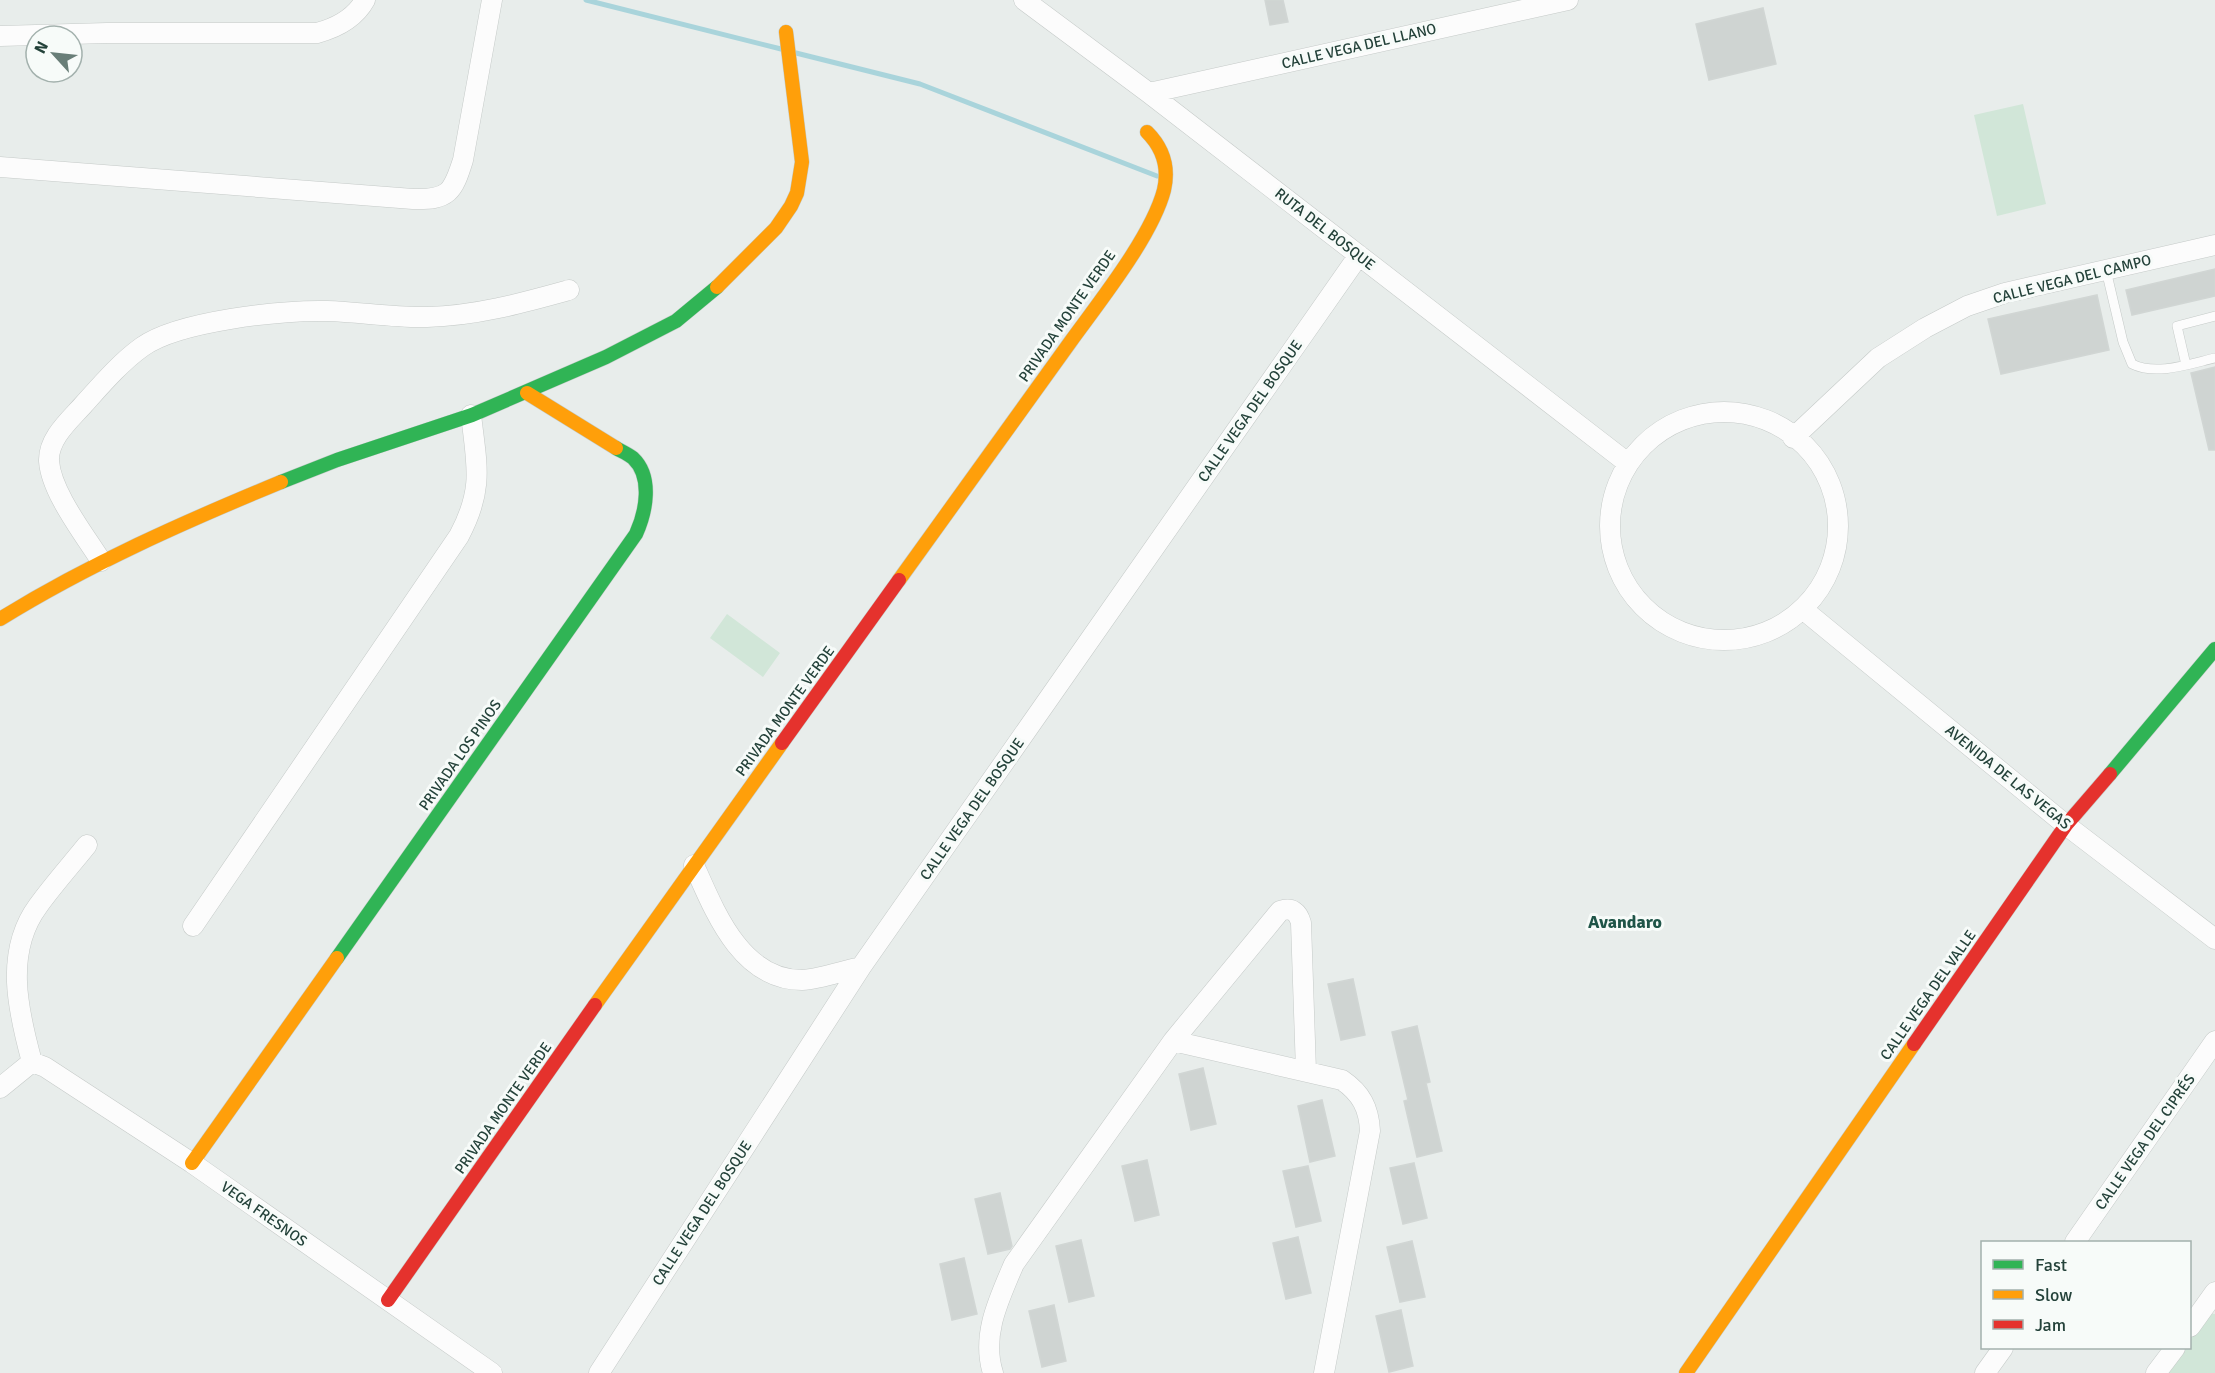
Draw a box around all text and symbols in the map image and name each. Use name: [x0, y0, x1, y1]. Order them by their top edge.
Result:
street label: CALLE VEGA DEL LLANO: [1280, 19, 1438, 73]
north arrow: [24, 24, 84, 84]
text: N: [30, 38, 53, 57]
street label: RUTA DEL BOSQUE: [1271, 184, 1379, 274]
street label: PRIVADA MONTE VERDE: [1015, 247, 1119, 385]
street label: CALLE VEGA DEL CAMPO: [1991, 251, 2153, 307]
street label: CALLE VEGA DEL BOSQUE: [1194, 337, 1306, 485]
street label: PRIVADA MONTE VERDE: [732, 642, 838, 780]
street label: PRIVADA LOS PINOS: [415, 696, 505, 814]
street label: AVENIDA DE LAS VEGAS: [1942, 721, 2074, 833]
street label: CALLE VEGA DEL BOSQUE: [916, 735, 1028, 883]
district label: Avandaro: [1588, 911, 1662, 933]
street label: CALLE VEGA DEL VALLE: [1876, 927, 1980, 1063]
street label: PRIVADA MONTE VERDE: [451, 1039, 555, 1177]
street label: CALLE VEGA DEL CIPRÉS: [2090, 1070, 2199, 1213]
street label: CALLE VEGA DEL BOSQUE: [648, 1137, 756, 1289]
street label: VEGA FRESNOS: [217, 1178, 311, 1250]
legend: [1981, 1241, 2191, 1349]
text: Fast: [2035, 1254, 2067, 1276]
text: Slow: [2035, 1284, 2072, 1306]
text: Jam: [2035, 1314, 2066, 1336]

